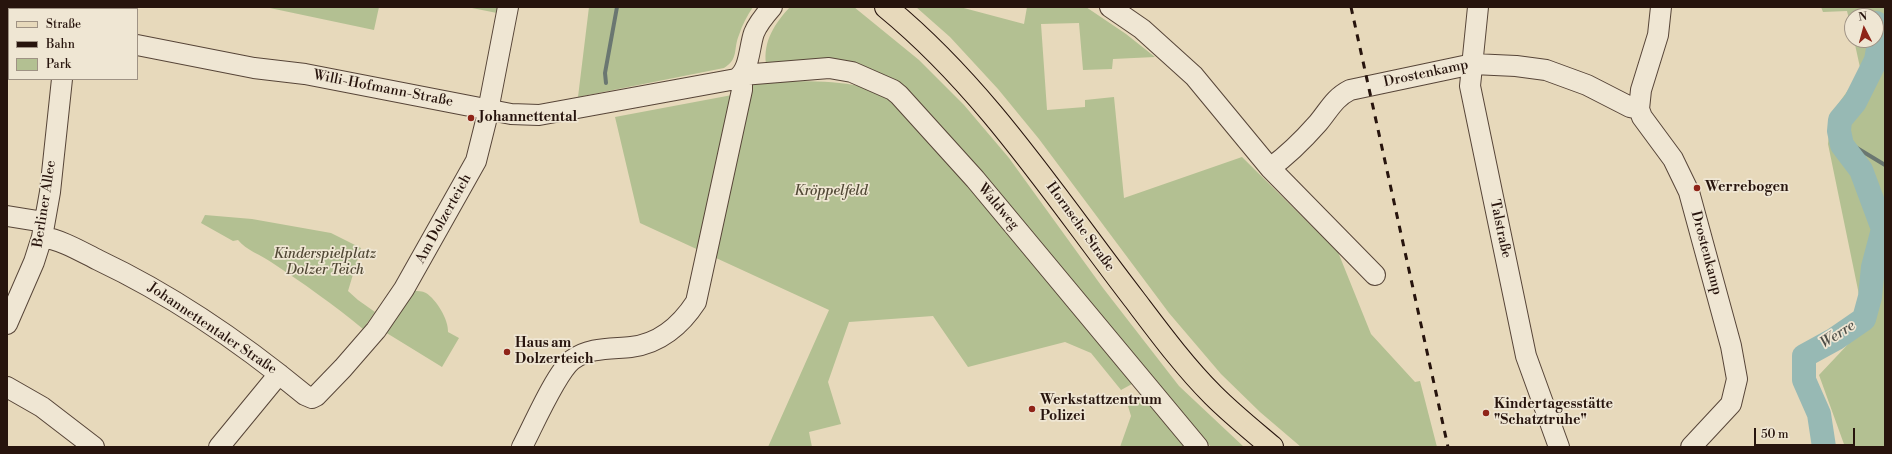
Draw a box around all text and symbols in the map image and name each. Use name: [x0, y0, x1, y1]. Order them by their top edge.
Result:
legend: [8, 8, 138, 80]
north arrow: [1844, 8, 1884, 48]
text: N: [1858, 10, 1868, 24]
text: Straße: [46, 17, 81, 32]
text: Bahn: [46, 37, 75, 52]
text: Park: [46, 57, 71, 72]
street label: Drostenkamp: [1382, 57, 1470, 91]
street label: Willi-Hofmann-Straße: [312, 67, 454, 111]
place label: Johannettental: [479, 110, 577, 126]
marker: Johannettental: [466, 113, 476, 123]
street label: Berliner Allee: [30, 159, 60, 249]
street label: Am Dolzerteich: [412, 171, 476, 267]
street label: Hornsche Straße: [1042, 179, 1118, 275]
place label: Werrebogen: [1705, 180, 1788, 196]
street label: Waldweg: [974, 181, 1022, 233]
marker: Werrebogen: [1692, 183, 1702, 193]
park label: Kröppelfeld: [794, 184, 868, 200]
street label: Talstraße: [1486, 198, 1514, 260]
street label: Drostenkamp: [1687, 209, 1725, 297]
park label: Kinderspielplatz Dolzer Teich: [274, 247, 376, 280]
street label: Johannettentaler Straße: [144, 280, 280, 378]
water label: Werre: [1817, 317, 1859, 353]
place label: Haus am Dolzerteich: [515, 336, 593, 368]
marker: Haus am Dolzerteich: [502, 347, 512, 357]
place label: Werkstattzentrum Polizei: [1040, 393, 1162, 426]
place label: Kindertagesstätte "Schatztruhe": [1494, 397, 1613, 430]
marker: Werkstattzentrum Polizei: [1027, 404, 1037, 414]
marker: Kindertagesstätte "Schatztruhe": [1481, 408, 1491, 418]
scale bar: [1756, 420, 1857, 446]
text: 50 m: [1761, 427, 1789, 442]

